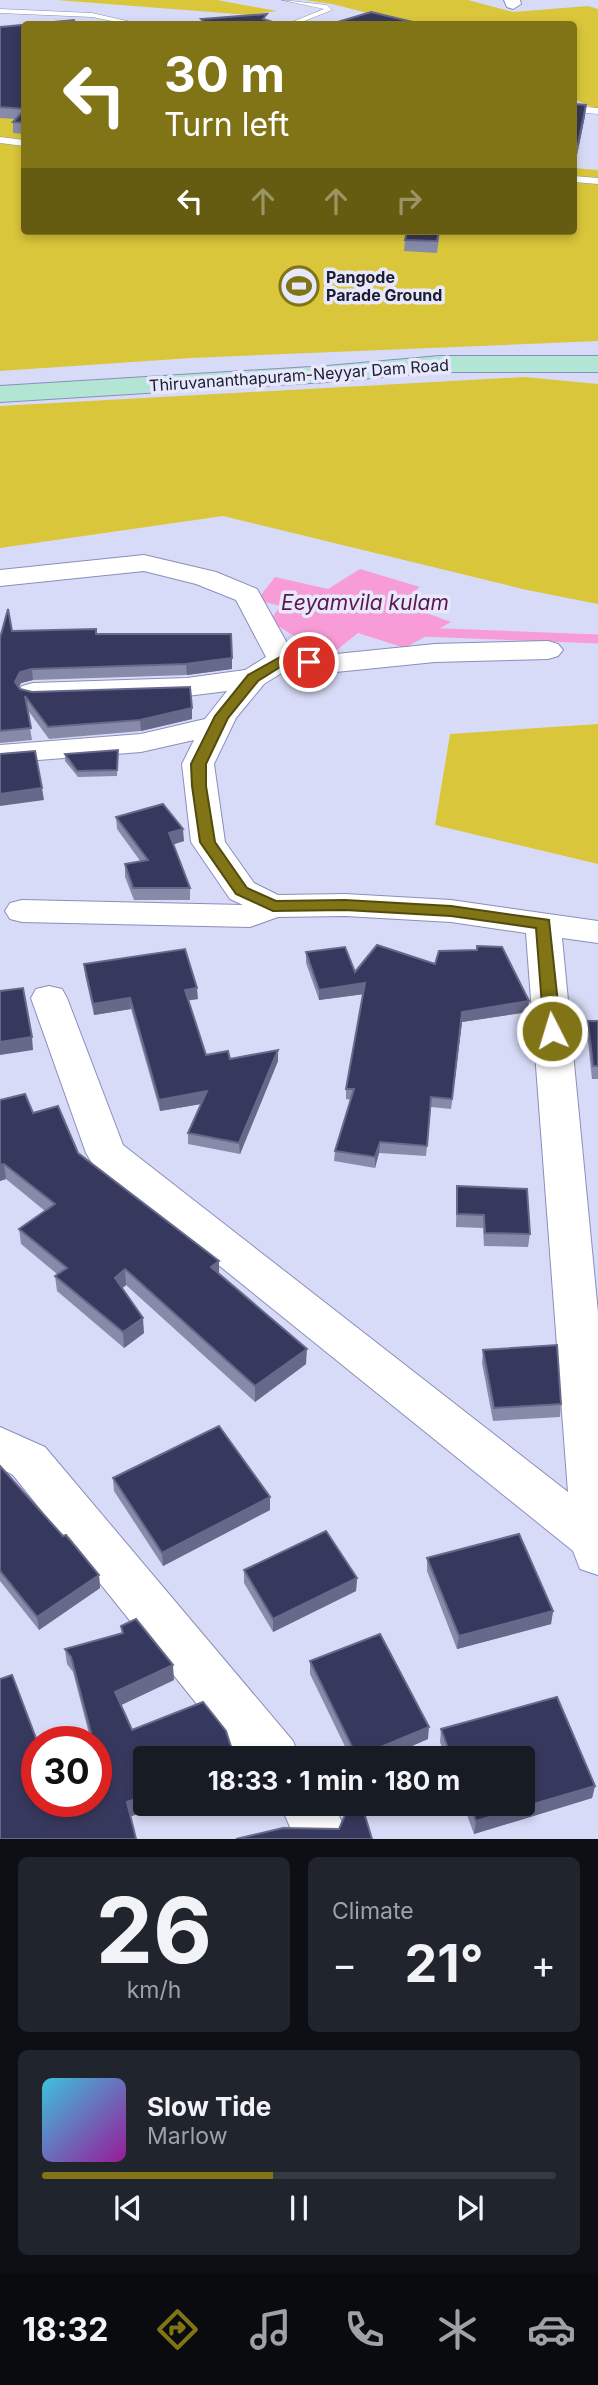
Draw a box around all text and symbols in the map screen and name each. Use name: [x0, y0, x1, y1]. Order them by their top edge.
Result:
text: 30 m: [164, 45, 285, 104]
icon: left: [49, 49, 140, 140]
text: Turn left: [164, 105, 289, 144]
icon: left: [171, 182, 209, 220]
icon: ahead: [244, 182, 282, 220]
icon: ahead: [317, 182, 355, 220]
icon: right: [390, 182, 428, 220]
sports icon: Pangode Parade Ground: [278, 265, 320, 307]
place label: Pangode Parade Ground: [326, 267, 442, 305]
street label: Thiruvananthapuram-Neyyar Dam Road: [148, 355, 450, 395]
water label: Eeyamvila kulam: [281, 590, 449, 615]
pin: [279, 632, 339, 692]
icon: arrive: [290, 643, 328, 681]
position arrow: [515, 994, 589, 1068]
speed limit sign: 30: [21, 1726, 112, 1817]
text: 18:33 · 1 min · 180 m: [208, 1765, 460, 1796]
text: 26: [96, 1875, 212, 1985]
text: Climate: [332, 1897, 414, 1925]
text: 21°: [404, 1932, 484, 1995]
text: −: [332, 1941, 357, 1987]
text: +: [531, 1941, 556, 1987]
text: km/h: [127, 1976, 181, 2004]
text: Slow Tide: [147, 2091, 271, 2122]
text: Marlow: [147, 2122, 227, 2150]
icon: previous: [109, 2189, 147, 2227]
icon: pause: [280, 2189, 318, 2227]
icon: next: [451, 2189, 489, 2227]
icon: directions: [153, 2305, 202, 2354]
icon: music: [246, 2305, 295, 2354]
icon: phone: [340, 2305, 389, 2354]
icon: climate: [433, 2305, 482, 2354]
icon: car: [527, 2305, 576, 2354]
text: 18:32: [22, 2310, 108, 2349]

